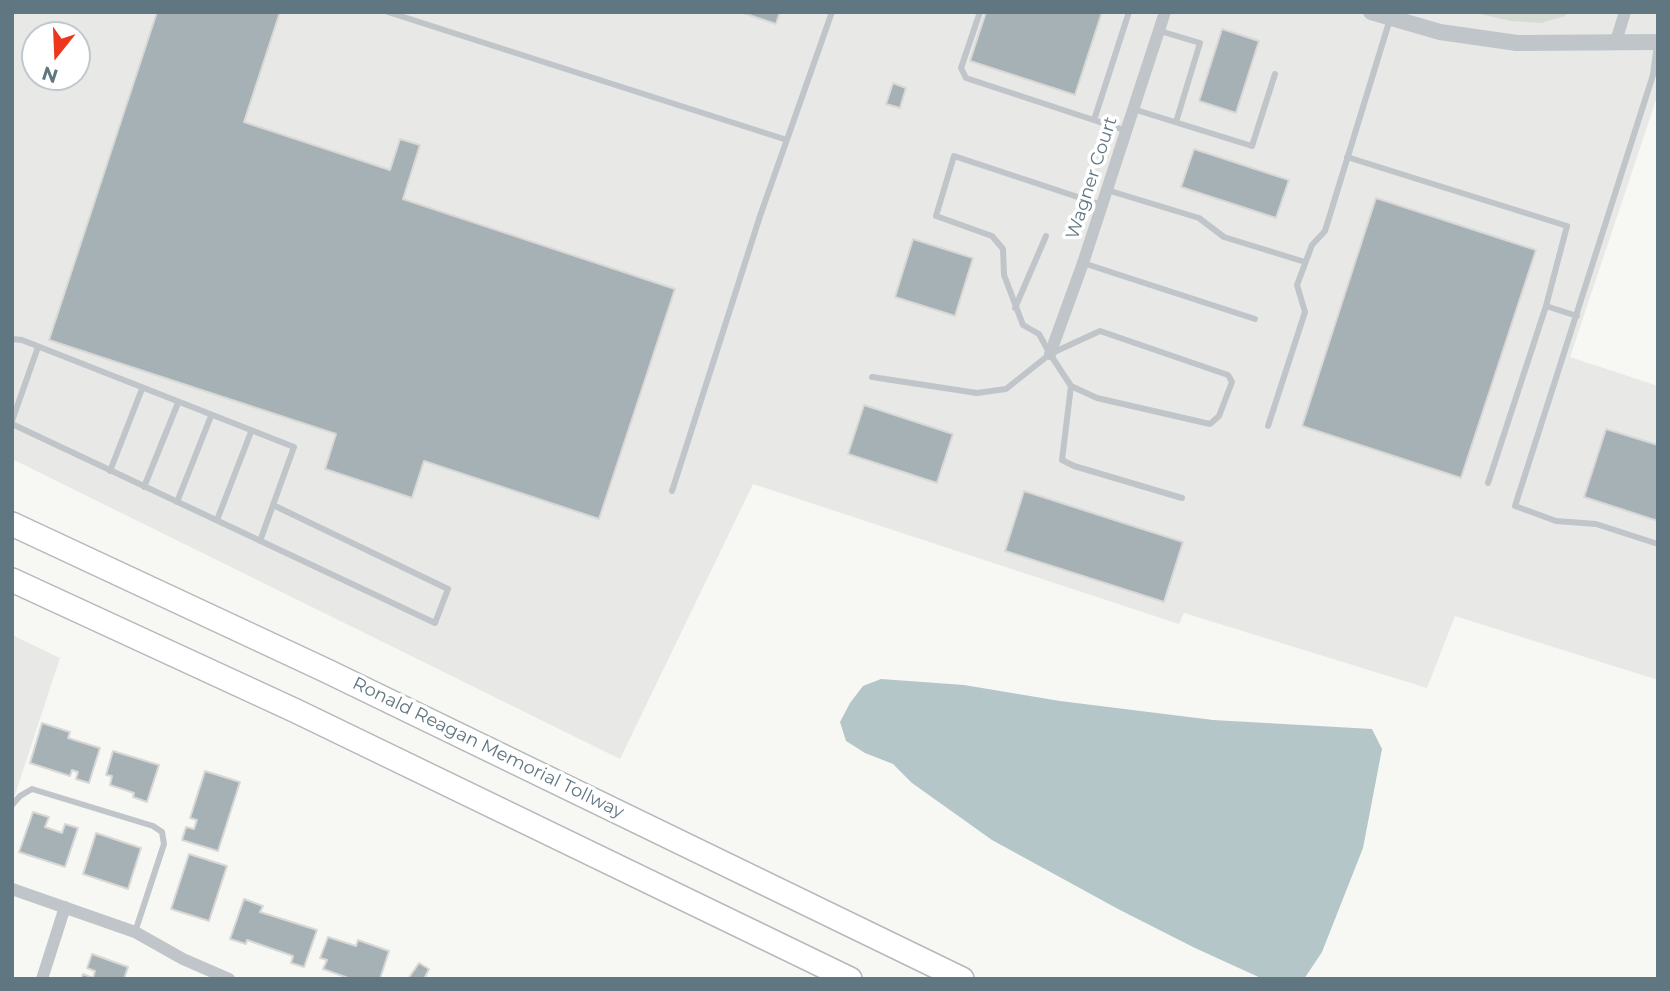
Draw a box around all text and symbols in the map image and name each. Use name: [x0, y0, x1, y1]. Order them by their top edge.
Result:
north arrow: [21, 21, 91, 91]
text: N: [39, 61, 61, 88]
street label: Wagner Court: [1062, 114, 1122, 242]
street label: Ronald Reagan Memorial Tollway: [349, 673, 627, 823]

